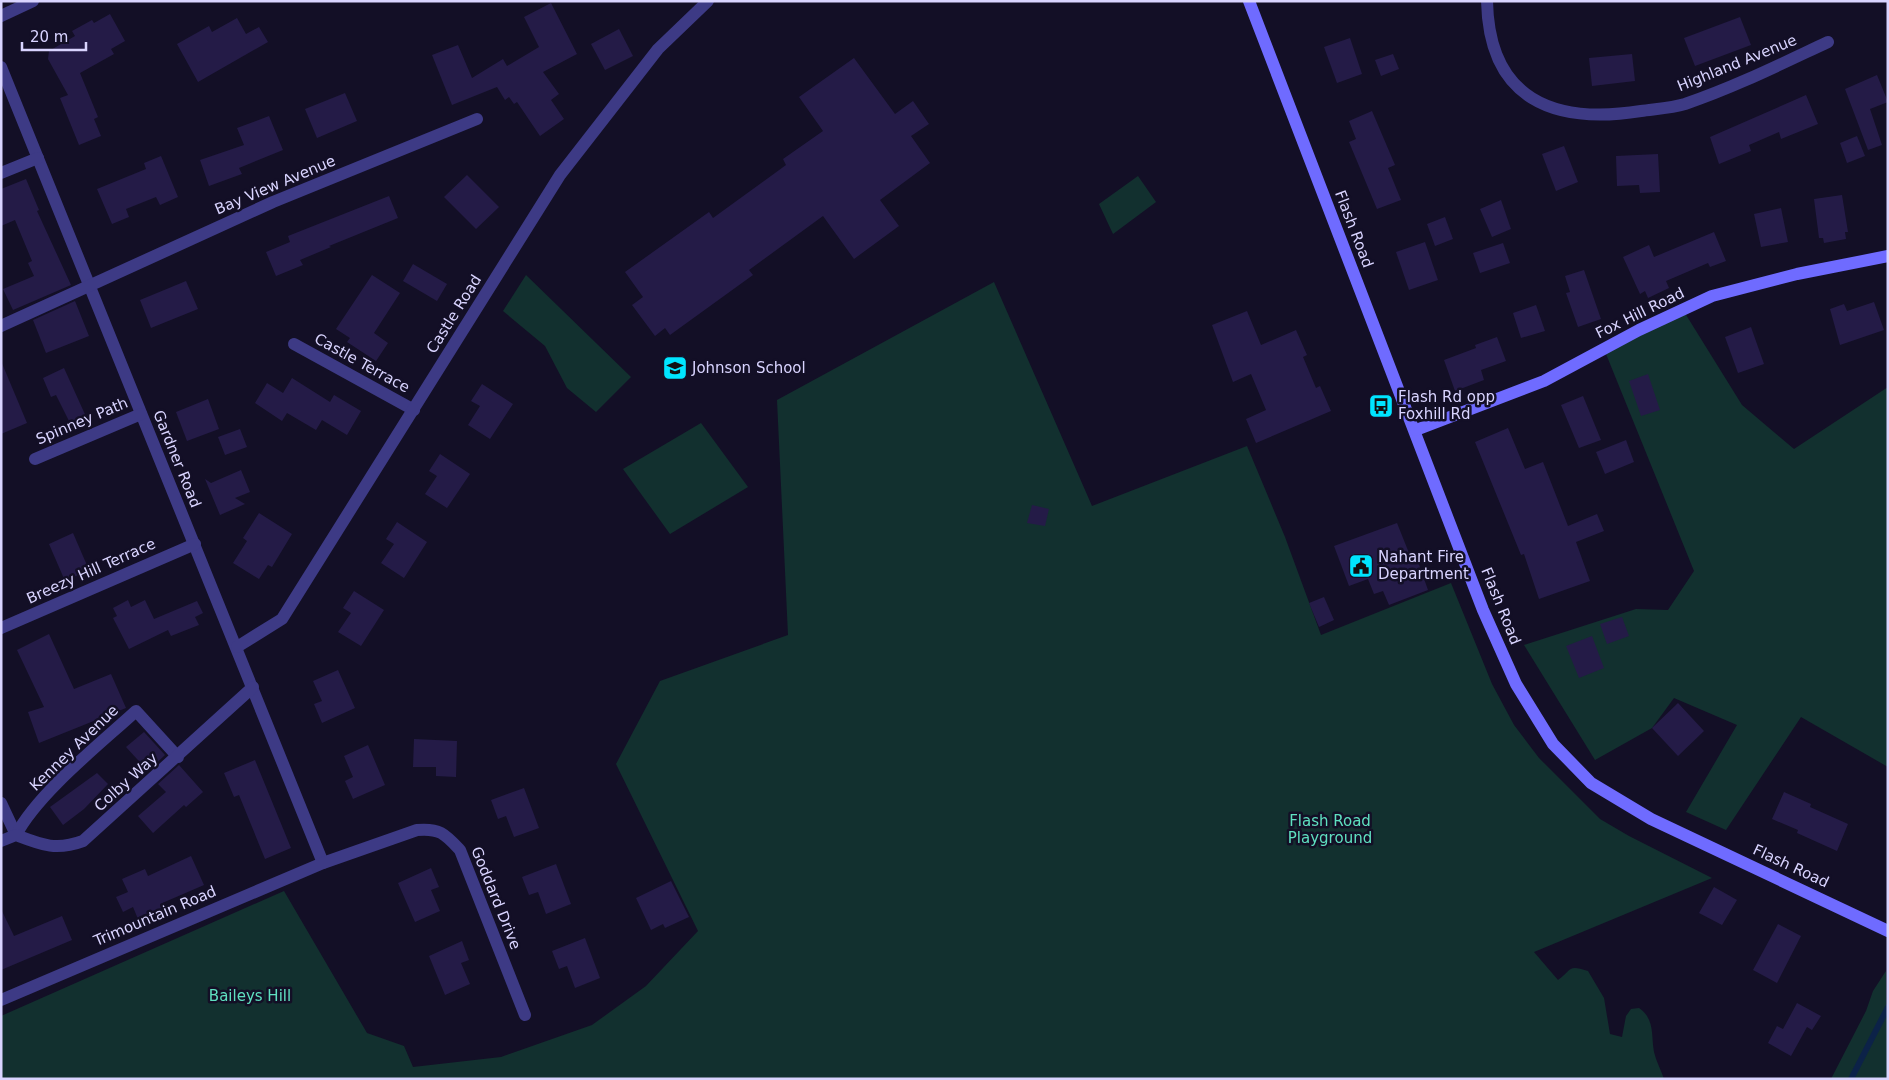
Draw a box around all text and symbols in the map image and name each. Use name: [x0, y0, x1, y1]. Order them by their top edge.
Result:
scale bar: [22, 20, 86, 52]
text: 20 m: [30, 28, 68, 46]
street label: Highland Avenue: [1675, 31, 1799, 95]
street label: Bay View Avenue: [212, 151, 338, 219]
street label: Flash Road: [1331, 188, 1377, 270]
street label: Castle Road: [423, 271, 485, 357]
street label: Fox Hill Road: [1593, 284, 1687, 342]
street label: Castle Terrace: [311, 329, 413, 397]
school or university icon: Johnson School: [662, 355, 688, 381]
place label: Johnson School: [691, 359, 806, 377]
place label: Flash Rd opp Foxhill Rd: [1398, 388, 1495, 423]
bus stop icon: Flash Rd opp Foxhill Rd: [1368, 393, 1394, 419]
street label: Spinney Path: [33, 394, 131, 448]
street label: Gardner Road: [149, 408, 205, 510]
street label: Breezy Hill Terrace: [24, 534, 158, 608]
place label: Nahant Fire Department: [1378, 548, 1469, 583]
public building icon: Nahant Fire Department: [1348, 553, 1374, 579]
street label: Flash Road: [1477, 565, 1525, 647]
street label: Kenney Avenue: [26, 701, 122, 795]
street label: Colby Way: [91, 749, 161, 815]
park label: Flash Road Playground: [1288, 812, 1372, 847]
street label: Flash Road: [1750, 841, 1832, 891]
street label: Goddard Drive: [467, 844, 525, 952]
street label: Trimountain Road: [90, 882, 219, 950]
park label: Baileys Hill: [209, 987, 291, 1005]

